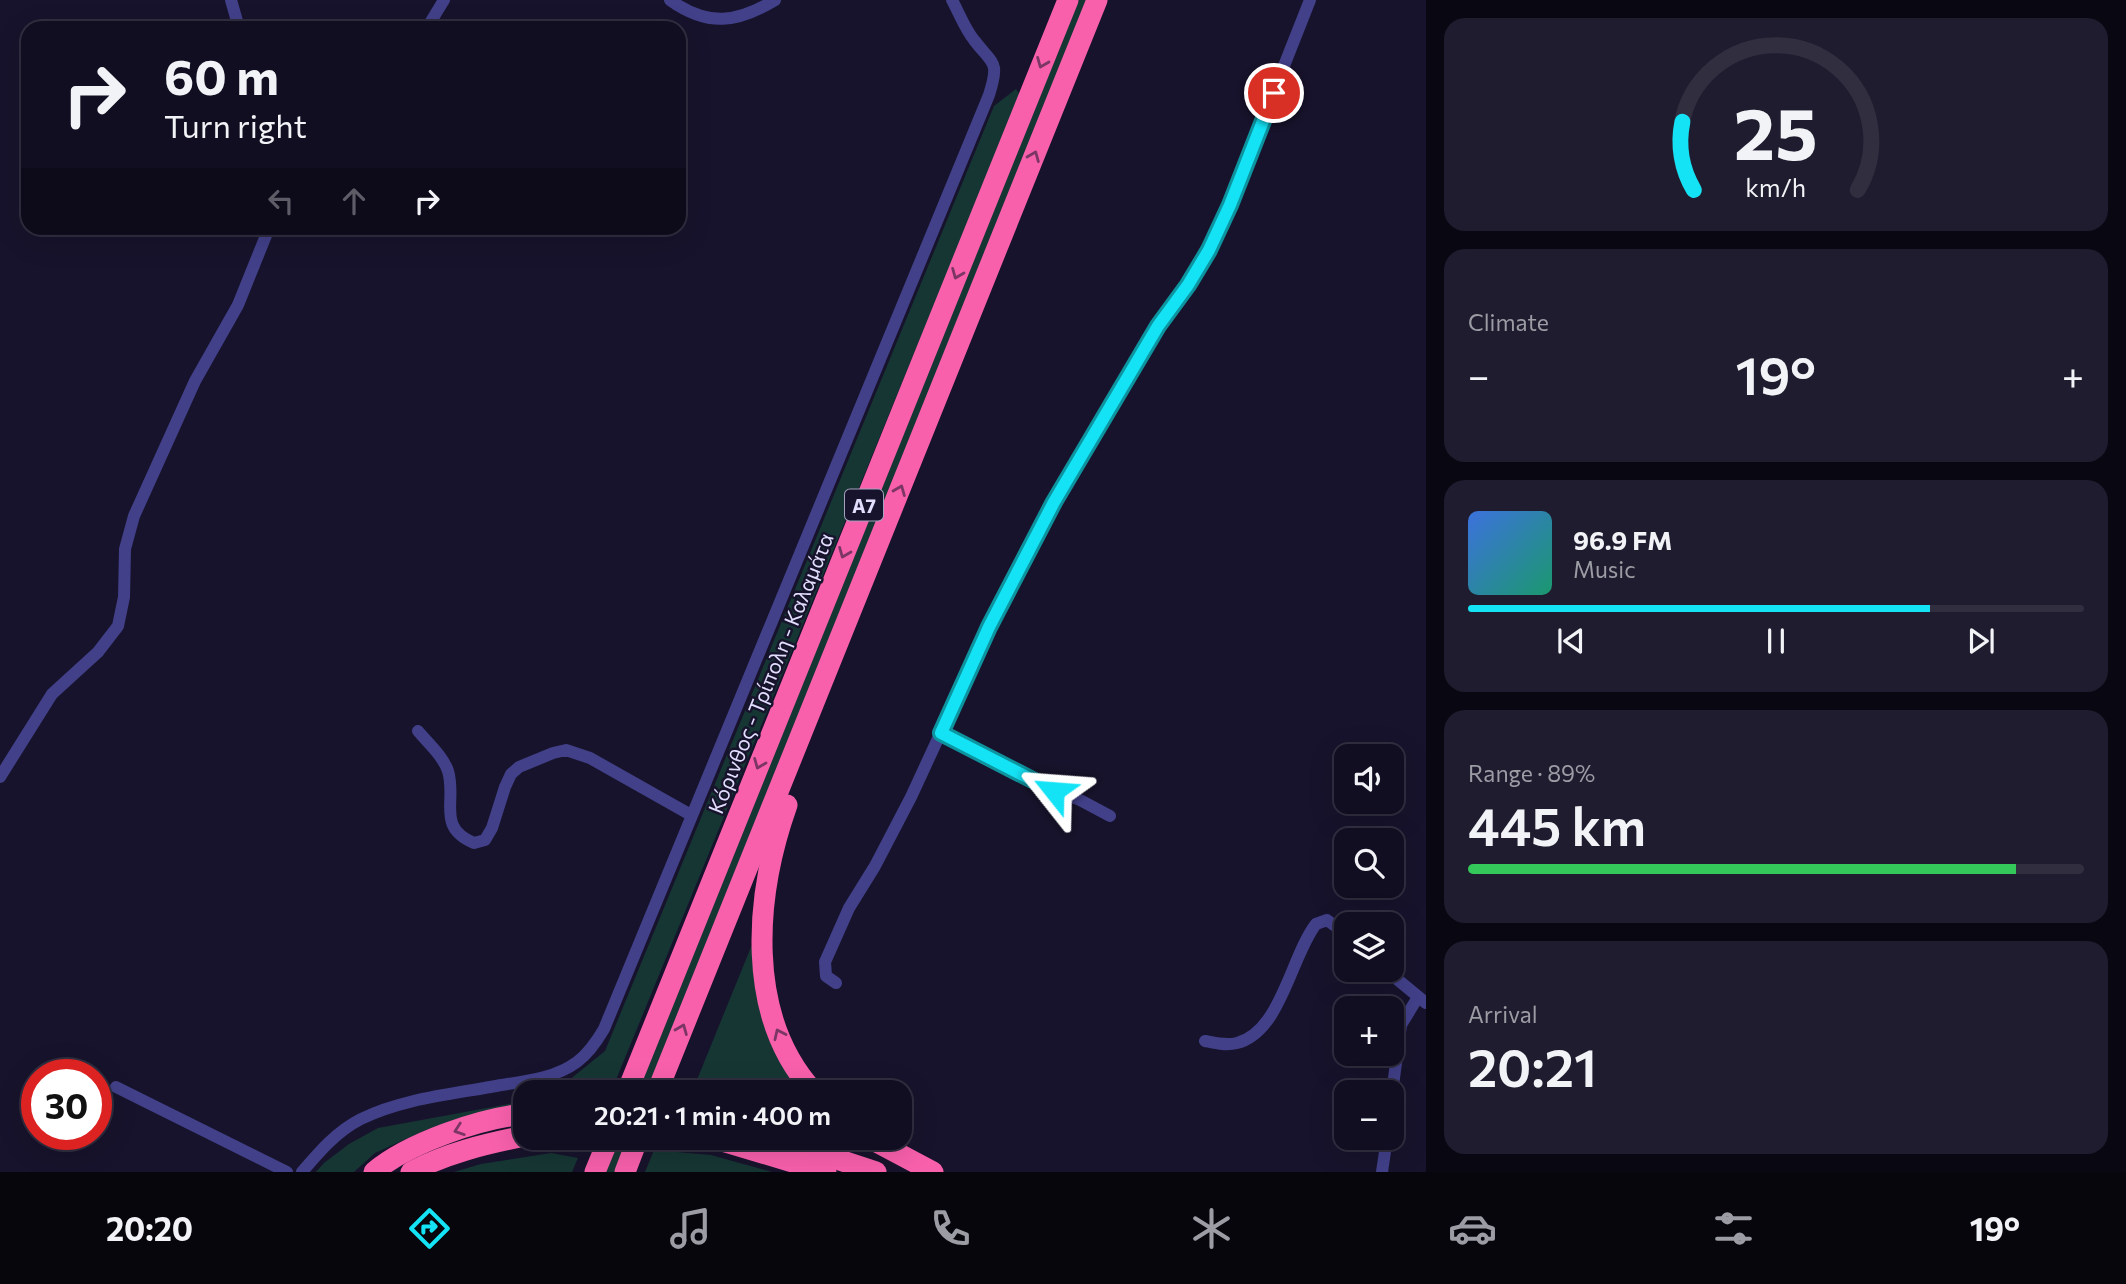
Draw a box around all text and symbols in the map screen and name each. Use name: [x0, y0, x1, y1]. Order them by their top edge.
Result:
text: 60 m: [164, 45, 279, 105]
icon: right: [49, 49, 140, 140]
one-way arrow: [1037, 57, 1051, 69]
pin: [1244, 63, 1304, 123]
icon: arrive: [1255, 74, 1293, 112]
text: 25: [1734, 87, 1818, 176]
text: Turn right: [164, 105, 307, 145]
one-way arrow: [1026, 151, 1040, 163]
text: km/h: [1746, 172, 1806, 202]
icon: left: [262, 182, 300, 220]
icon: ahead: [335, 182, 373, 220]
icon: right: [408, 182, 446, 220]
one-way arrow: [951, 267, 965, 280]
text: Climate: [1468, 308, 1549, 336]
text: 19°: [1735, 342, 1816, 406]
text: −: [1468, 351, 1490, 398]
text: +: [2062, 351, 2084, 398]
one-way arrow: [891, 485, 905, 497]
road number: Α7: [845, 490, 883, 520]
text: 96.9 FM: [1573, 524, 1672, 555]
street label: Κόρινθος - Τρίπολη - Καλαμάτα: [702, 529, 838, 817]
one-way arrow: [839, 547, 853, 559]
text: Music: [1573, 555, 1636, 583]
icon: previous: [1552, 622, 1590, 660]
icon: pause: [1757, 622, 1795, 660]
icon: next: [1962, 622, 2000, 660]
map controls: [1334, 744, 1404, 1150]
button: sound: [1334, 744, 1404, 814]
position arrow: [1017, 754, 1091, 828]
one-way arrow: [754, 758, 768, 770]
text: Range · 89%: [1468, 759, 1595, 787]
text: 445 km: [1468, 793, 1646, 857]
button: search: [1334, 828, 1404, 898]
button: layers: [1334, 912, 1404, 982]
button: +: [1334, 996, 1404, 1066]
text: Arrival: [1468, 1000, 1538, 1028]
one-way arrow: [674, 1023, 688, 1035]
one-way arrow: [773, 1029, 787, 1041]
text: 20:21: [1468, 1034, 1597, 1098]
speed limit sign: 30: [21, 1059, 112, 1150]
button: −: [1334, 1080, 1404, 1150]
text: 20:21 · 1 min · 400 m: [594, 1099, 831, 1130]
one-way arrow: [453, 1122, 466, 1136]
icon: directions: [405, 1204, 454, 1253]
icon: music: [666, 1204, 715, 1253]
icon: phone: [926, 1204, 975, 1253]
icon: climate: [1187, 1204, 1236, 1253]
icon: car: [1448, 1204, 1497, 1253]
icon: filters: [1709, 1204, 1758, 1253]
text: 20:20: [106, 1208, 193, 1248]
text: 19°: [1970, 1208, 2020, 1248]

